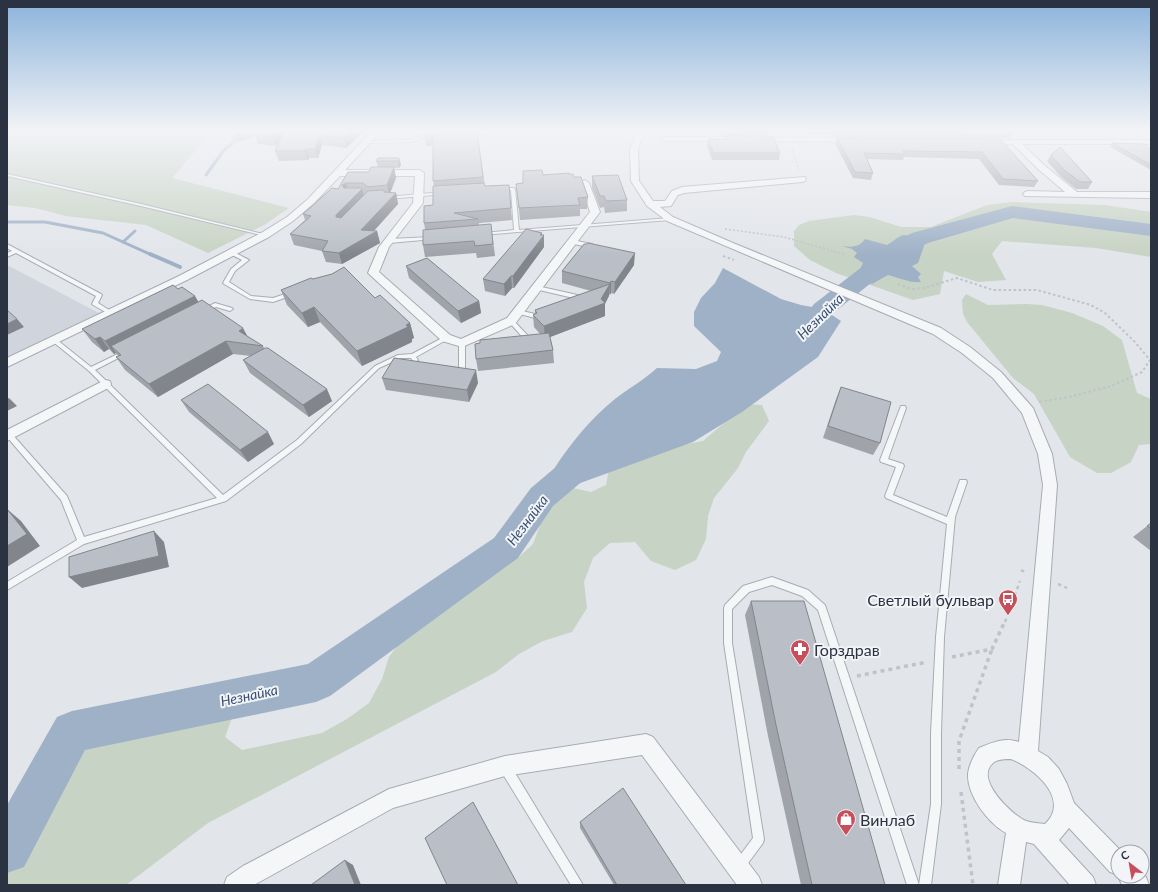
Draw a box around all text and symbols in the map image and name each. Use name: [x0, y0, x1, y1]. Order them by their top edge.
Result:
water label: Незнайка: [793, 290, 847, 342]
water label: Незнайка: [503, 492, 551, 548]
bus stop icon: Светлый бульвар: [997, 588, 1019, 616]
place label: Светлый бульвар: [867, 590, 994, 609]
pharmacy icon: Горздрав: [789, 638, 811, 666]
place label: Горздрав: [814, 640, 880, 659]
water label: Незнайка: [219, 681, 279, 709]
shop icon: Винлаб: [835, 808, 857, 836]
place label: Винлаб: [860, 810, 915, 829]
north arrow: [1110, 844, 1150, 884]
text: С: [1118, 847, 1132, 862]

